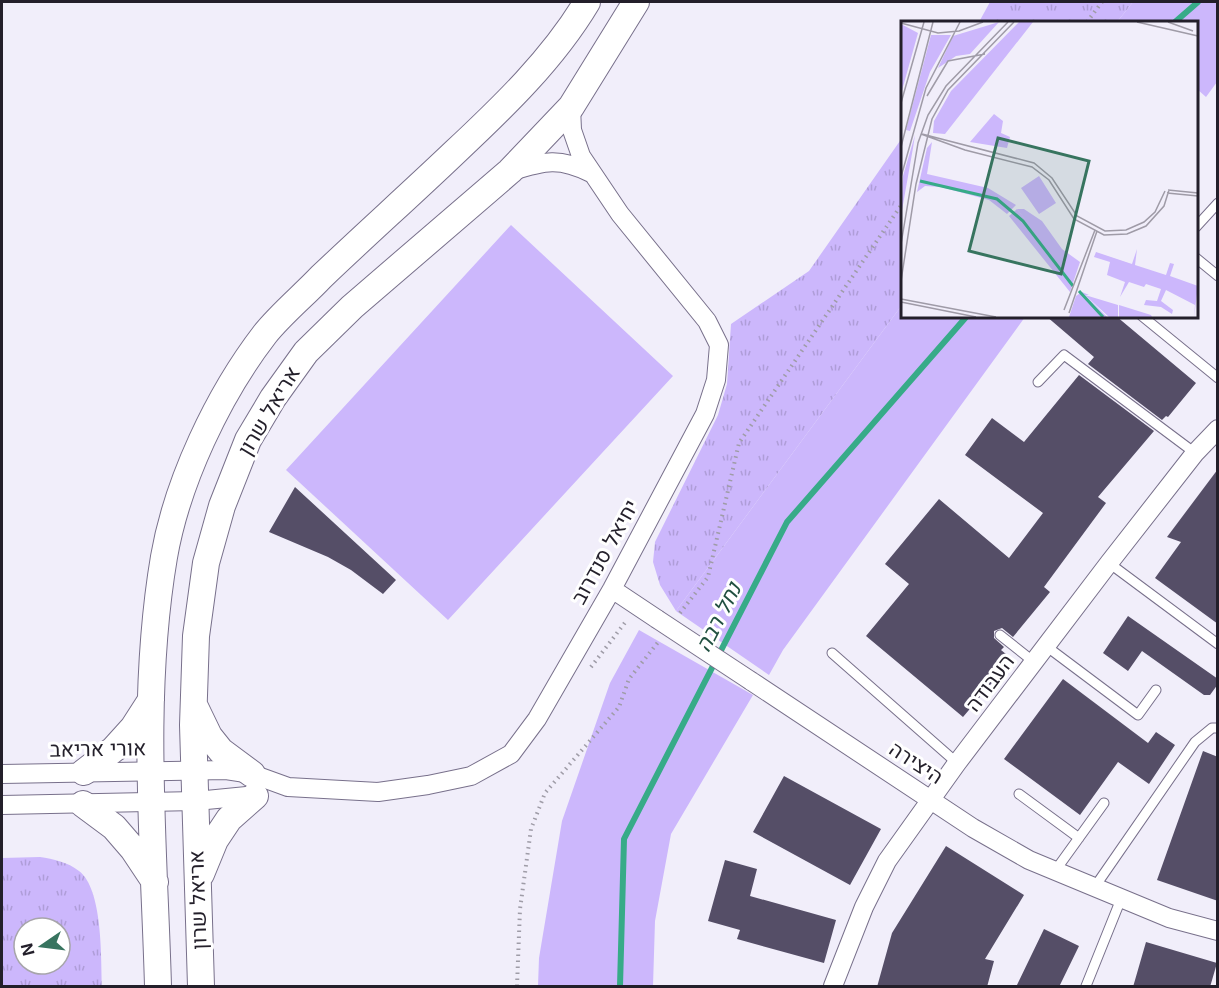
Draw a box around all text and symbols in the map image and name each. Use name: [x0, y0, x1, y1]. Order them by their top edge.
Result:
inset map: [901, 21, 1198, 318]
street label: אריאל שרון: [232, 362, 305, 460]
street label: יחיאל סנדרוב: [566, 495, 643, 608]
water label: נחל רבה: [690, 576, 747, 656]
street label: העבודה: [960, 649, 1019, 716]
street label: אורי אריאב: [49, 735, 147, 762]
street label: היצירה: [885, 736, 948, 789]
street label: אריאל שרון: [183, 850, 212, 950]
north arrow: [12, 916, 72, 976]
text: N: [16, 941, 39, 958]

